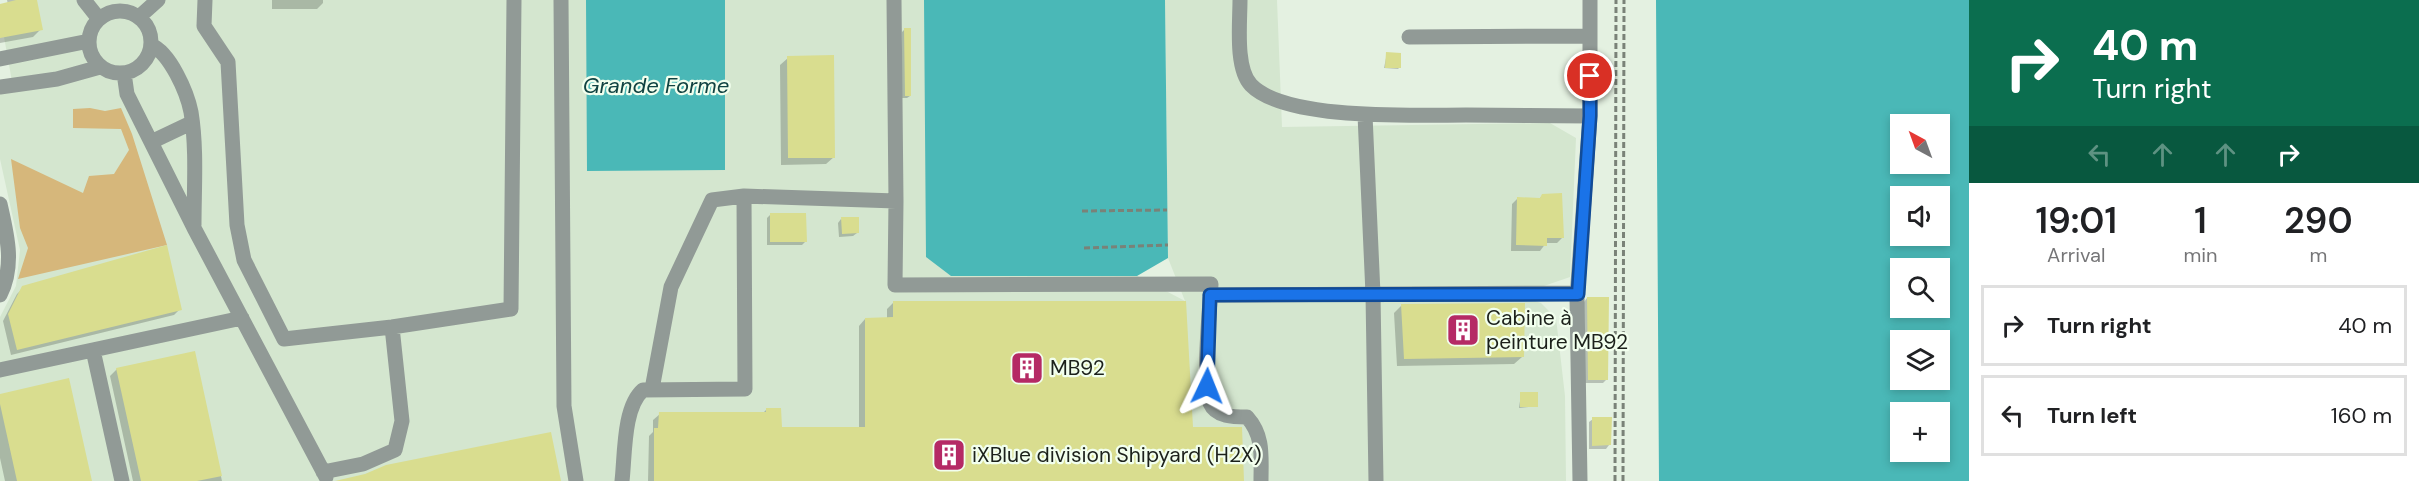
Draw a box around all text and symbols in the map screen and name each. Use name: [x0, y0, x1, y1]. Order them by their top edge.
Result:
text: 40 m: [2092, 18, 2198, 73]
icon: right: [1993, 24, 2071, 102]
pin: [1564, 50, 1615, 101]
icon: arrive: [1573, 59, 1606, 92]
water label: Grande Forme: [583, 71, 729, 100]
text: Turn right: [2092, 71, 2212, 106]
north arrow: [1890, 114, 1950, 174]
map controls: [1890, 114, 1950, 462]
icon: left: [2083, 138, 2116, 171]
icon: ahead: [2146, 138, 2179, 171]
icon: ahead: [2209, 138, 2242, 171]
icon: right: [2272, 138, 2305, 171]
button: sound: [1890, 186, 1950, 246]
text: 19:01: [2035, 197, 2117, 244]
text: 1: [2194, 197, 2207, 244]
text: 290: [2284, 197, 2353, 244]
text: Arrival: [2047, 242, 2105, 268]
text: min: [2183, 242, 2218, 268]
text: m: [2309, 242, 2327, 268]
button: search: [1890, 258, 1950, 318]
place label: Cabine à peinture MB92: [1486, 304, 1628, 356]
icon: right: [1996, 309, 2029, 342]
text: Turn right: [2047, 311, 2152, 340]
text: 40 m: [2338, 311, 2392, 340]
building icon: Cabine à peinture MB92: [1445, 312, 1481, 348]
button: layers: [1890, 330, 1950, 390]
building icon: MB92: [1009, 350, 1045, 386]
place label: MB92: [1050, 354, 1105, 382]
position arrow: [1175, 354, 1239, 418]
icon: left: [1996, 399, 2029, 432]
text: Turn left: [2047, 401, 2137, 430]
text: 160 m: [2331, 401, 2392, 430]
button: +: [1890, 402, 1950, 462]
building icon: iXBlue division Shipyard (H2X): [931, 437, 967, 473]
place label: iXBlue division Shipyard (H2X): [972, 441, 1261, 469]

